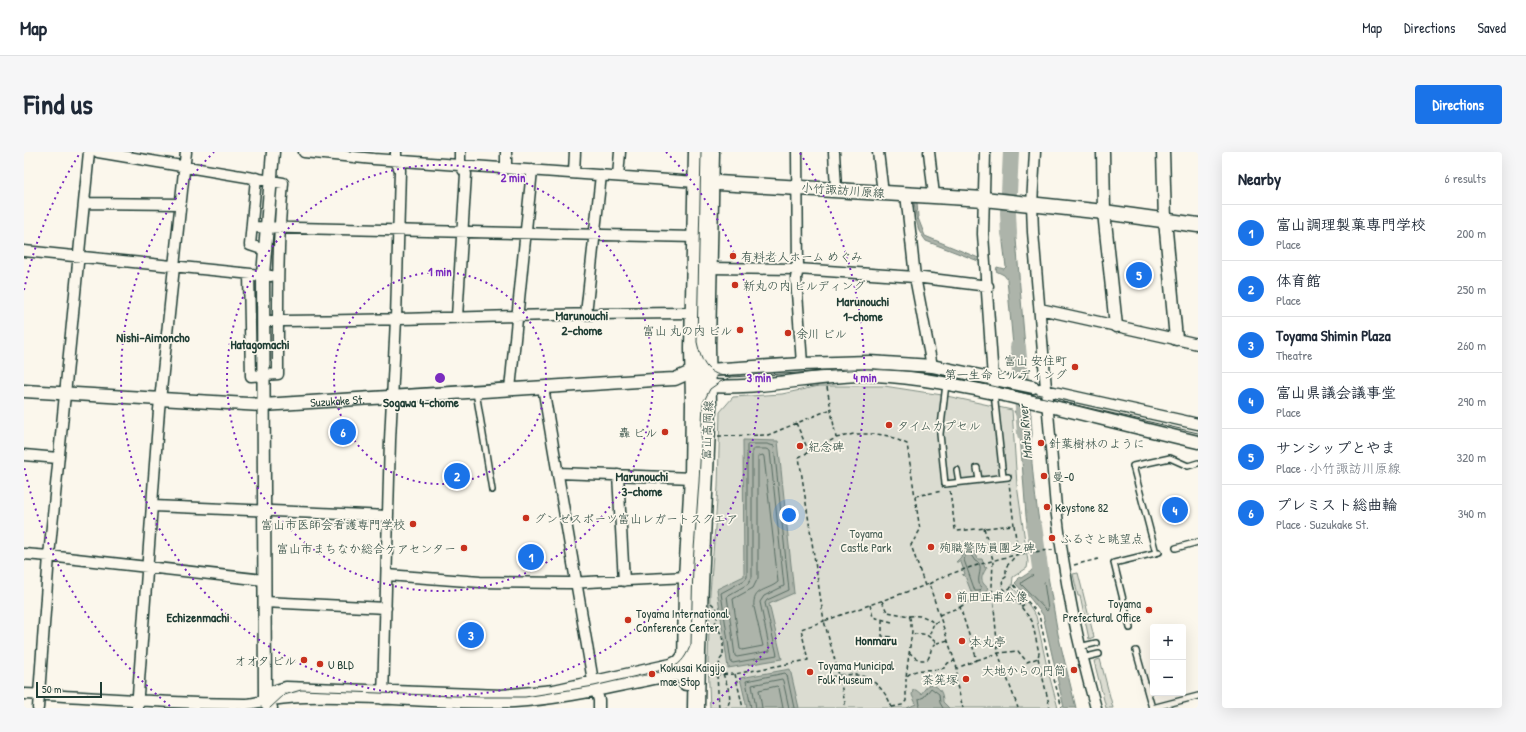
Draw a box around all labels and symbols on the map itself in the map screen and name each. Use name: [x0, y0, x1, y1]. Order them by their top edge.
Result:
text: 2 min: [501, 169, 526, 186]
street label: 小竹諏訪川原線: [801, 179, 885, 201]
place label: 有料老人ホーム めぐみ: [741, 248, 863, 265]
marker: 有料老人ホーム めぐみ: [728, 251, 738, 261]
pin: 5: [1126, 260, 1152, 290]
text: 1 min: [428, 263, 452, 280]
place label: 新丸の内 ビルディング: [743, 277, 866, 294]
marker: 新丸の内 ビルディング: [730, 280, 740, 290]
district label: Marunouchi 1-chome: [837, 292, 889, 325]
district label: Marunouchi 2-chome: [556, 306, 608, 339]
place label: 富山 丸の内 ビル: [643, 322, 732, 339]
marker: 富山 丸の内 ビル: [735, 325, 745, 335]
place label: 余川 ビル: [796, 325, 847, 342]
district label: Nishi-Aimoncho: [116, 328, 190, 346]
marker: 余川 ビル: [783, 328, 793, 338]
district label: Hatagomachi: [230, 335, 290, 354]
place label: 富山 安住町 第一生命 ビルディング: [944, 352, 1067, 383]
marker: 富山 安住町 第一生命 ビルディング: [1070, 362, 1080, 372]
text: 3 min: [747, 369, 772, 386]
text: 4 min: [853, 369, 877, 386]
centre of rings: [433, 371, 447, 385]
street label: Suzukake St.: [310, 390, 365, 410]
district label: Sogawa 4-chome: [383, 393, 460, 412]
street label: 富山高岡線: [697, 400, 717, 460]
water label: Matsu River: [1013, 402, 1036, 460]
pin: 6: [330, 417, 356, 447]
place label: タイムカプセル: [897, 417, 981, 434]
marker: タイムカプセル: [884, 420, 894, 430]
place label: 轟 ビル: [618, 424, 657, 441]
marker: 轟 ビル: [660, 427, 670, 437]
place label: 針葉樹林のように: [1049, 435, 1145, 452]
place label: 紀念碑: [808, 438, 844, 455]
marker: 針葉樹林のように: [1036, 438, 1046, 448]
marker: 紀念碑: [795, 441, 805, 451]
pin: 2: [444, 461, 470, 491]
district label: Marunouchi 3-chome: [616, 467, 668, 500]
place label: 曼-0: [1052, 468, 1074, 485]
marker: 曼-0: [1039, 471, 1049, 481]
pin: 4: [1162, 495, 1188, 525]
place label: Keystone 82: [1055, 499, 1109, 516]
marker: Keystone 82: [1042, 502, 1052, 512]
your location: [779, 505, 799, 525]
place label: グンゼスポーツ富山レガートスクエア: [534, 510, 738, 527]
marker: グンゼスポーツ富山レガートスクエア: [521, 513, 531, 523]
place label: 富山市医師会看護専門学校: [261, 516, 405, 533]
marker: 富山市医師会看護専門学校: [408, 519, 418, 529]
park label: Toyama Castle Park: [841, 525, 891, 556]
place label: ふるさと眺望点: [1060, 530, 1144, 547]
marker: ふるさと眺望点: [1047, 533, 1057, 543]
place label: 殉職警防員團之碑: [939, 539, 1035, 556]
place label: 富山市まちなか総合ケアセンター: [277, 540, 456, 557]
pin: 1: [518, 542, 544, 572]
marker: 殉職警防員團之碑: [926, 542, 936, 552]
marker: 富山市まちなか総合ケアセンター: [459, 543, 469, 553]
place label: 前田正甫公像: [956, 588, 1028, 605]
marker: 前田正甫公像: [943, 591, 953, 601]
place label: Toyama Prefectural Office: [1063, 595, 1141, 626]
place label: Toyama International Conference Center: [636, 605, 730, 636]
marker: Toyama Prefectural Office: [1144, 605, 1154, 615]
district label: Echizenmachi: [166, 608, 230, 626]
marker: Toyama International Conference Center: [623, 615, 633, 625]
pin: 3: [458, 620, 484, 650]
district label: Honmaru: [855, 631, 897, 649]
place label: 本丸亭: [970, 633, 1006, 650]
marker: 本丸亭: [957, 636, 967, 646]
place label: オオタ ビル: [234, 652, 296, 669]
marker: オオタ ビル: [299, 655, 309, 665]
place label: U BLD: [328, 656, 354, 673]
place label: Toyama Municipal Folk Museum: [817, 657, 895, 688]
marker: U BLD: [315, 659, 325, 669]
place label: Kokusai Kaigijo mae Stop: [660, 659, 725, 690]
place label: 大地からの円筒: [982, 662, 1066, 679]
marker: 大地からの円筒: [1069, 665, 1079, 675]
marker: Toyama Municipal Folk Museum: [805, 667, 815, 677]
marker: Kokusai Kaigijo mae Stop: [647, 669, 657, 679]
place label: 茶筅塚: [922, 671, 958, 688]
marker: 茶筅塚: [961, 674, 971, 684]
scale bar: [36, 680, 102, 699]

